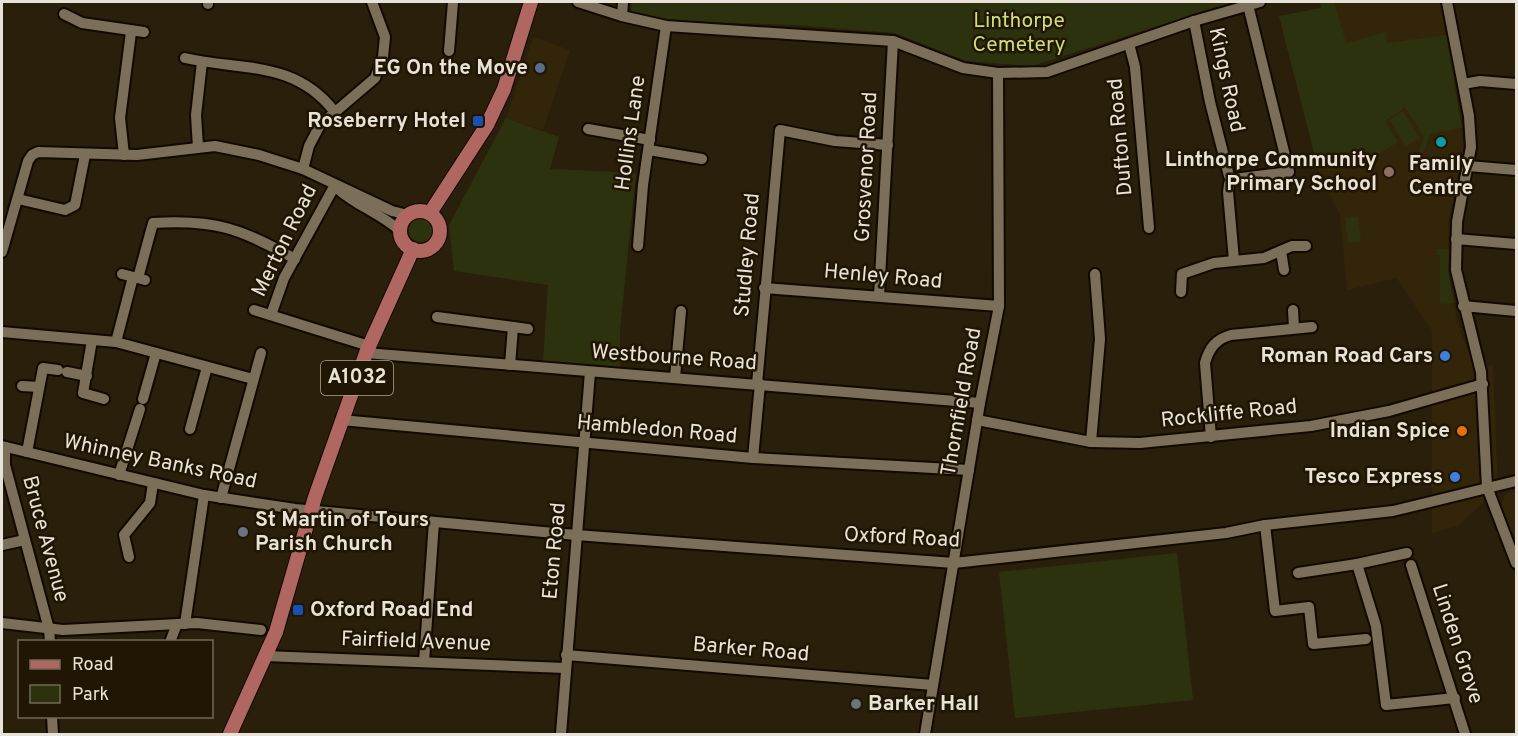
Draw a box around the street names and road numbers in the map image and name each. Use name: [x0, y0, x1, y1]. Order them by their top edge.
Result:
street label: Kings Road: [1202, 25, 1250, 135]
street label: Hollins Lane: [610, 74, 652, 192]
street label: Dufton Road: [1102, 77, 1140, 197]
street label: Grosvenor Road: [850, 91, 884, 243]
street label: Merton Road: [246, 180, 324, 302]
street label: Studley Road: [729, 192, 767, 318]
street label: Henley Road: [822, 258, 944, 296]
street label: Thornfield Road: [936, 326, 988, 478]
street label: Westbourne Road: [590, 339, 758, 377]
road number: A1032: [321, 361, 393, 395]
street label: Rockliffe Road: [1159, 393, 1299, 435]
street label: Hambledon Road: [576, 410, 738, 450]
street label: Whinney Banks Road: [61, 428, 259, 496]
street label: Bruce Avenue: [15, 473, 75, 605]
street label: Eton Road: [537, 501, 573, 601]
street label: Oxford Road: [843, 521, 961, 555]
street label: Linden Grove: [1425, 580, 1489, 708]
street label: Fairfield Avenue: [341, 626, 491, 658]
street label: Barker Road: [691, 631, 811, 669]

